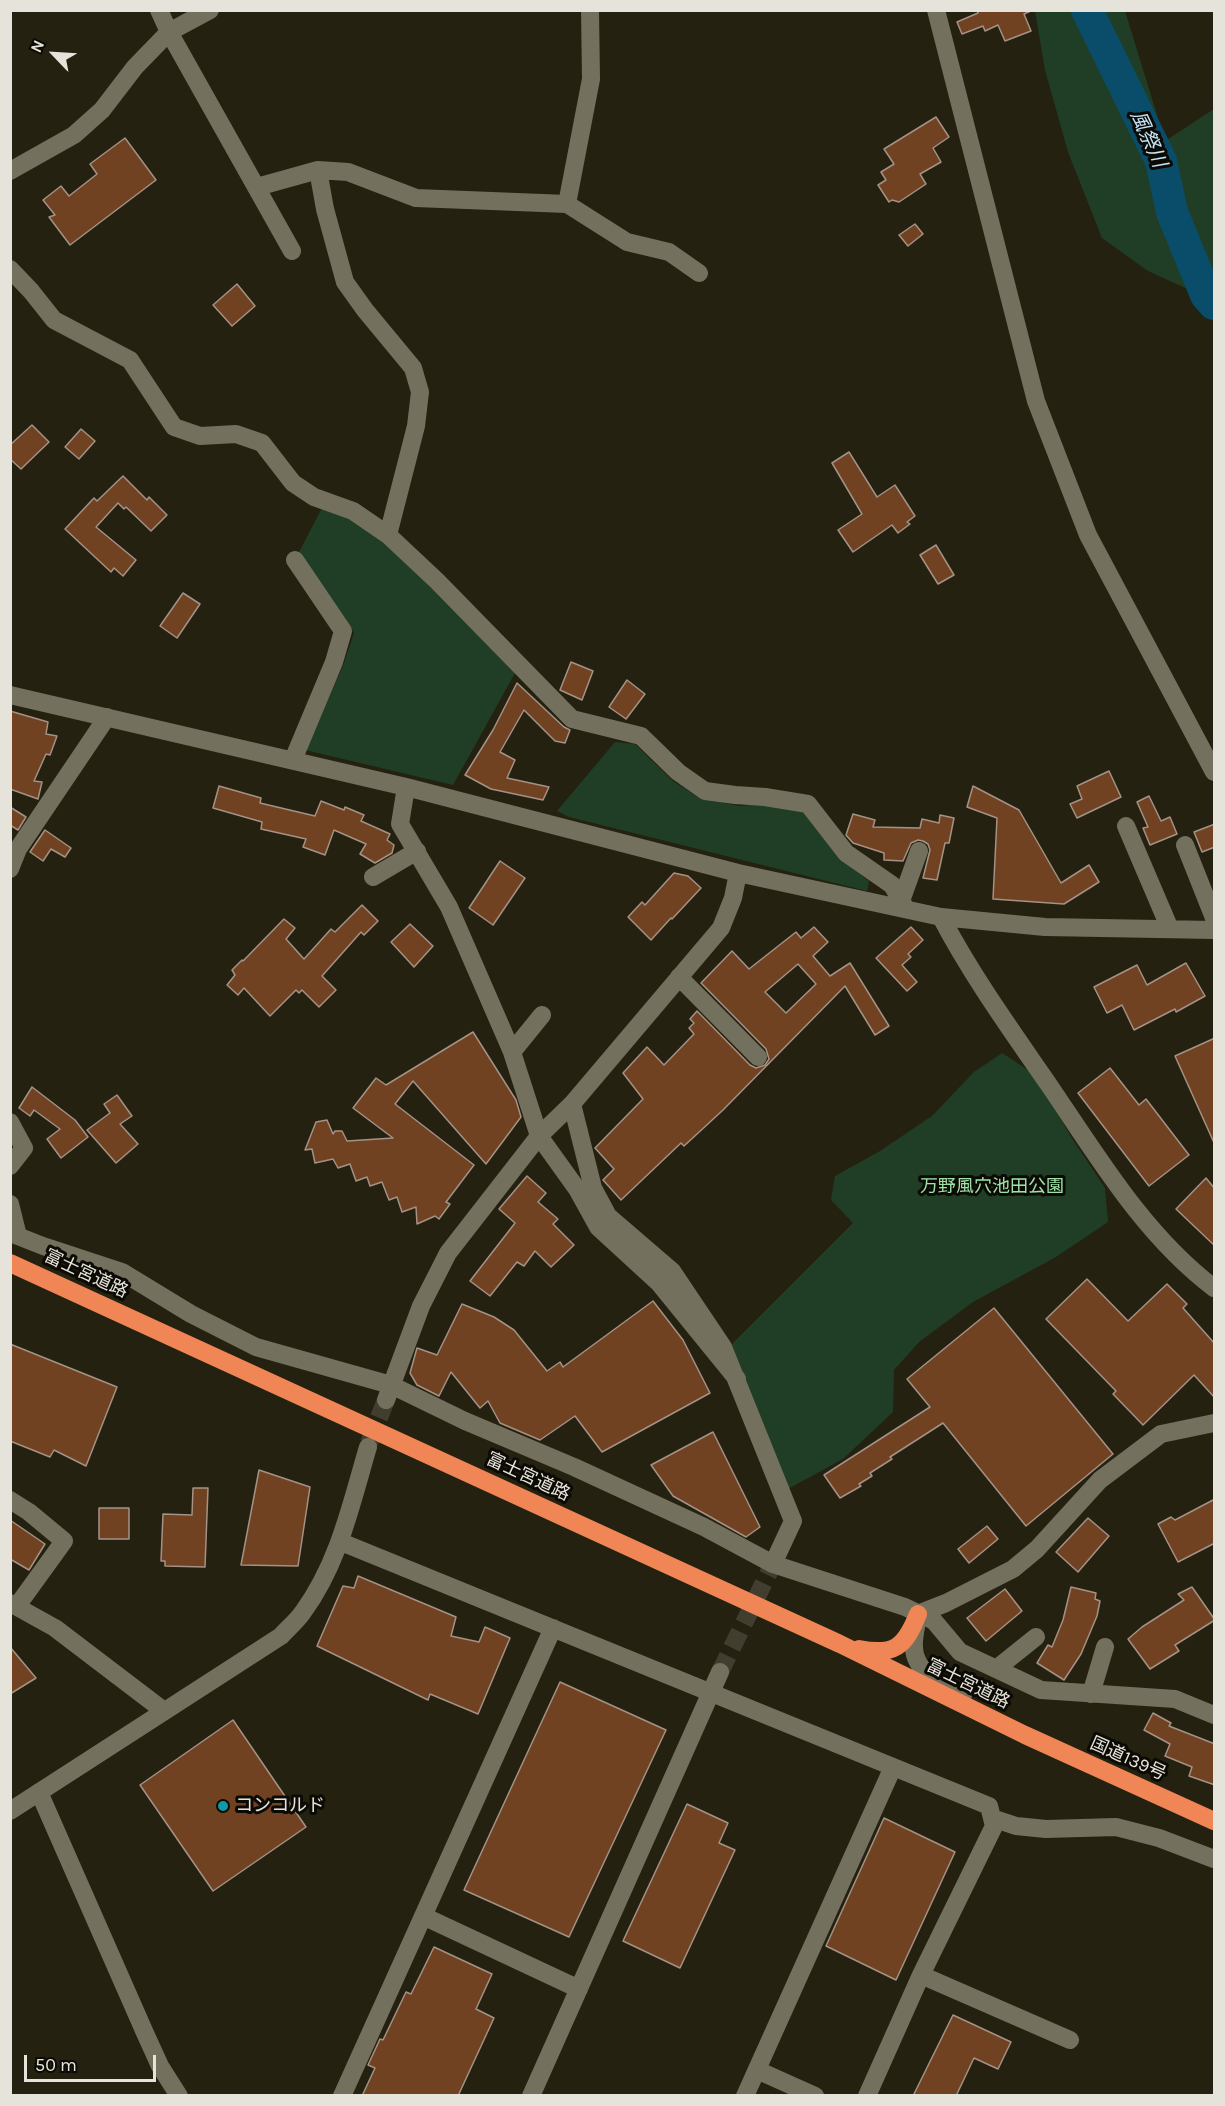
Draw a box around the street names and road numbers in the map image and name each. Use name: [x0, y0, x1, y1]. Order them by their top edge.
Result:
street label: 富士宮道路: [41, 1245, 131, 1303]
street label: 富士宮道路: [483, 1448, 573, 1506]
street label: 富士宮道路: [923, 1655, 1013, 1713]
street label: 国道139号: [1087, 1733, 1169, 1785]

